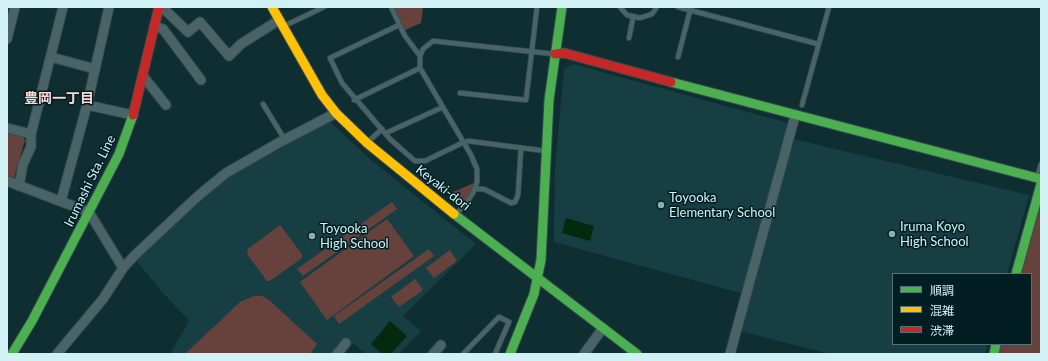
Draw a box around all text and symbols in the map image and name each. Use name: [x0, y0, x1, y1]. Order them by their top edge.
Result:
district label: 豊岡一丁目: [24, 90, 94, 106]
street label: Irumashi Sta. Line: [61, 133, 119, 229]
street label: Keyaki-dori: [413, 162, 473, 214]
place label: Toyooka Elementary School: [669, 190, 775, 221]
marker: Toyooka Elementary School: [656, 200, 666, 210]
place label: Iruma Koyo High School: [900, 219, 969, 250]
place label: Toyooka High School: [320, 221, 389, 252]
marker: Iruma Koyo High School: [887, 229, 897, 239]
marker: Toyooka High School: [307, 231, 317, 241]
legend: [892, 273, 1032, 345]
text: 順調: [930, 283, 954, 298]
text: 混雑: [930, 303, 954, 318]
text: 渋滞: [930, 323, 954, 338]

